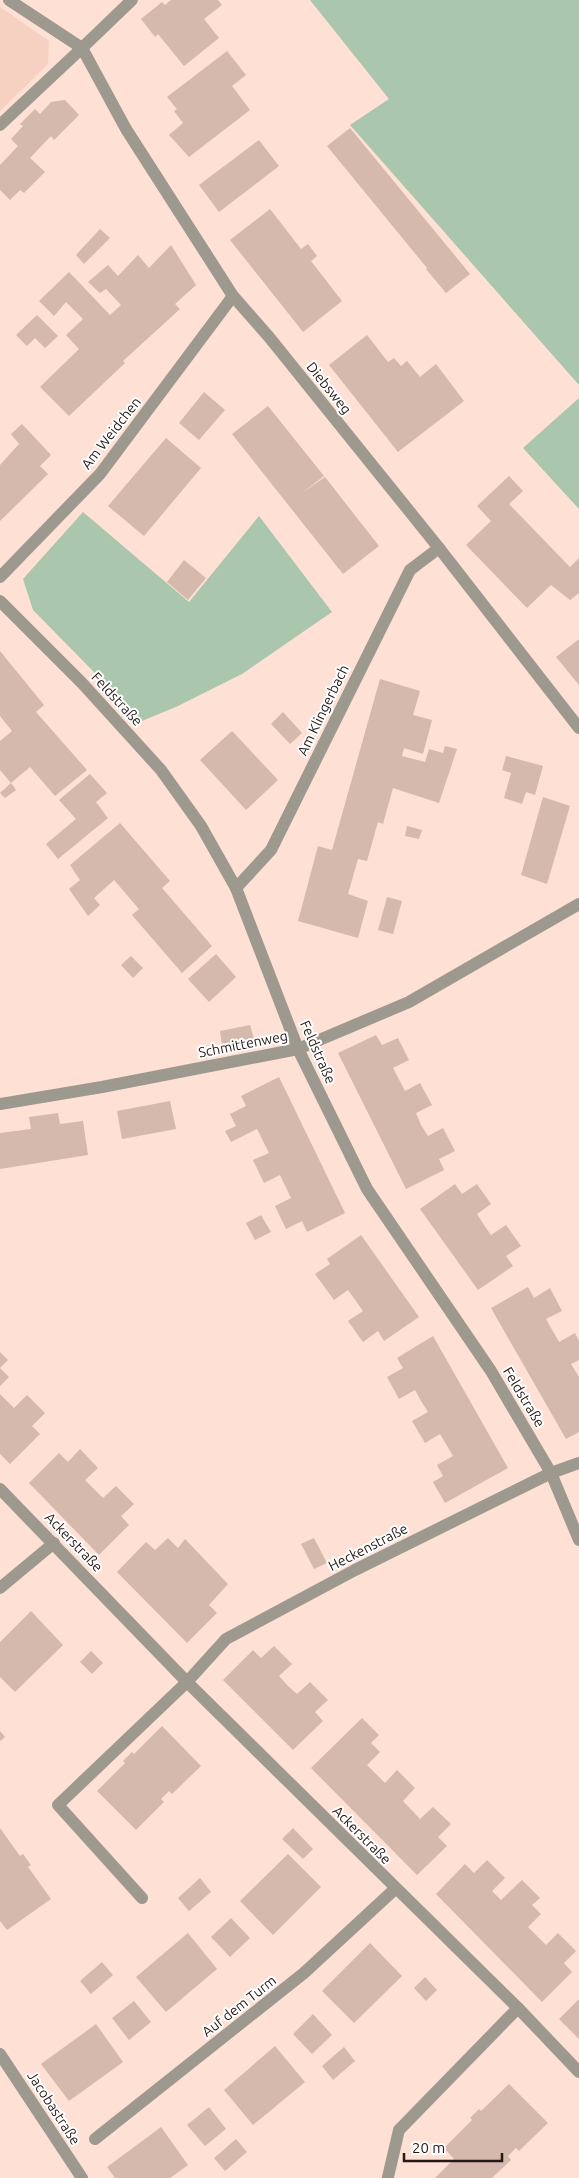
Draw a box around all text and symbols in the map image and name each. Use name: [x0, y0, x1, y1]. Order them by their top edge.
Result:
street label: Diebsweg: [303, 359, 355, 417]
street label: Am Weidchen: [78, 394, 144, 472]
street label: Am Klingerbach: [294, 662, 352, 758]
street label: Feldstraße: [88, 669, 146, 729]
street label: Feldstraße: [297, 1018, 339, 1086]
street label: Schmittenweg: [197, 1027, 289, 1061]
street label: Feldstraße: [500, 1364, 548, 1430]
street label: Ackerstraße: [42, 1509, 106, 1575]
street label: Heckenstraße: [326, 1520, 410, 1574]
street label: Ackerstraße: [330, 1803, 394, 1867]
street label: Auf dem Turm: [199, 1972, 279, 2040]
street label: Jacobastraße: [24, 2068, 84, 2148]
scale bar: [404, 2130, 502, 2162]
text: 20 m: [412, 2139, 445, 2156]

